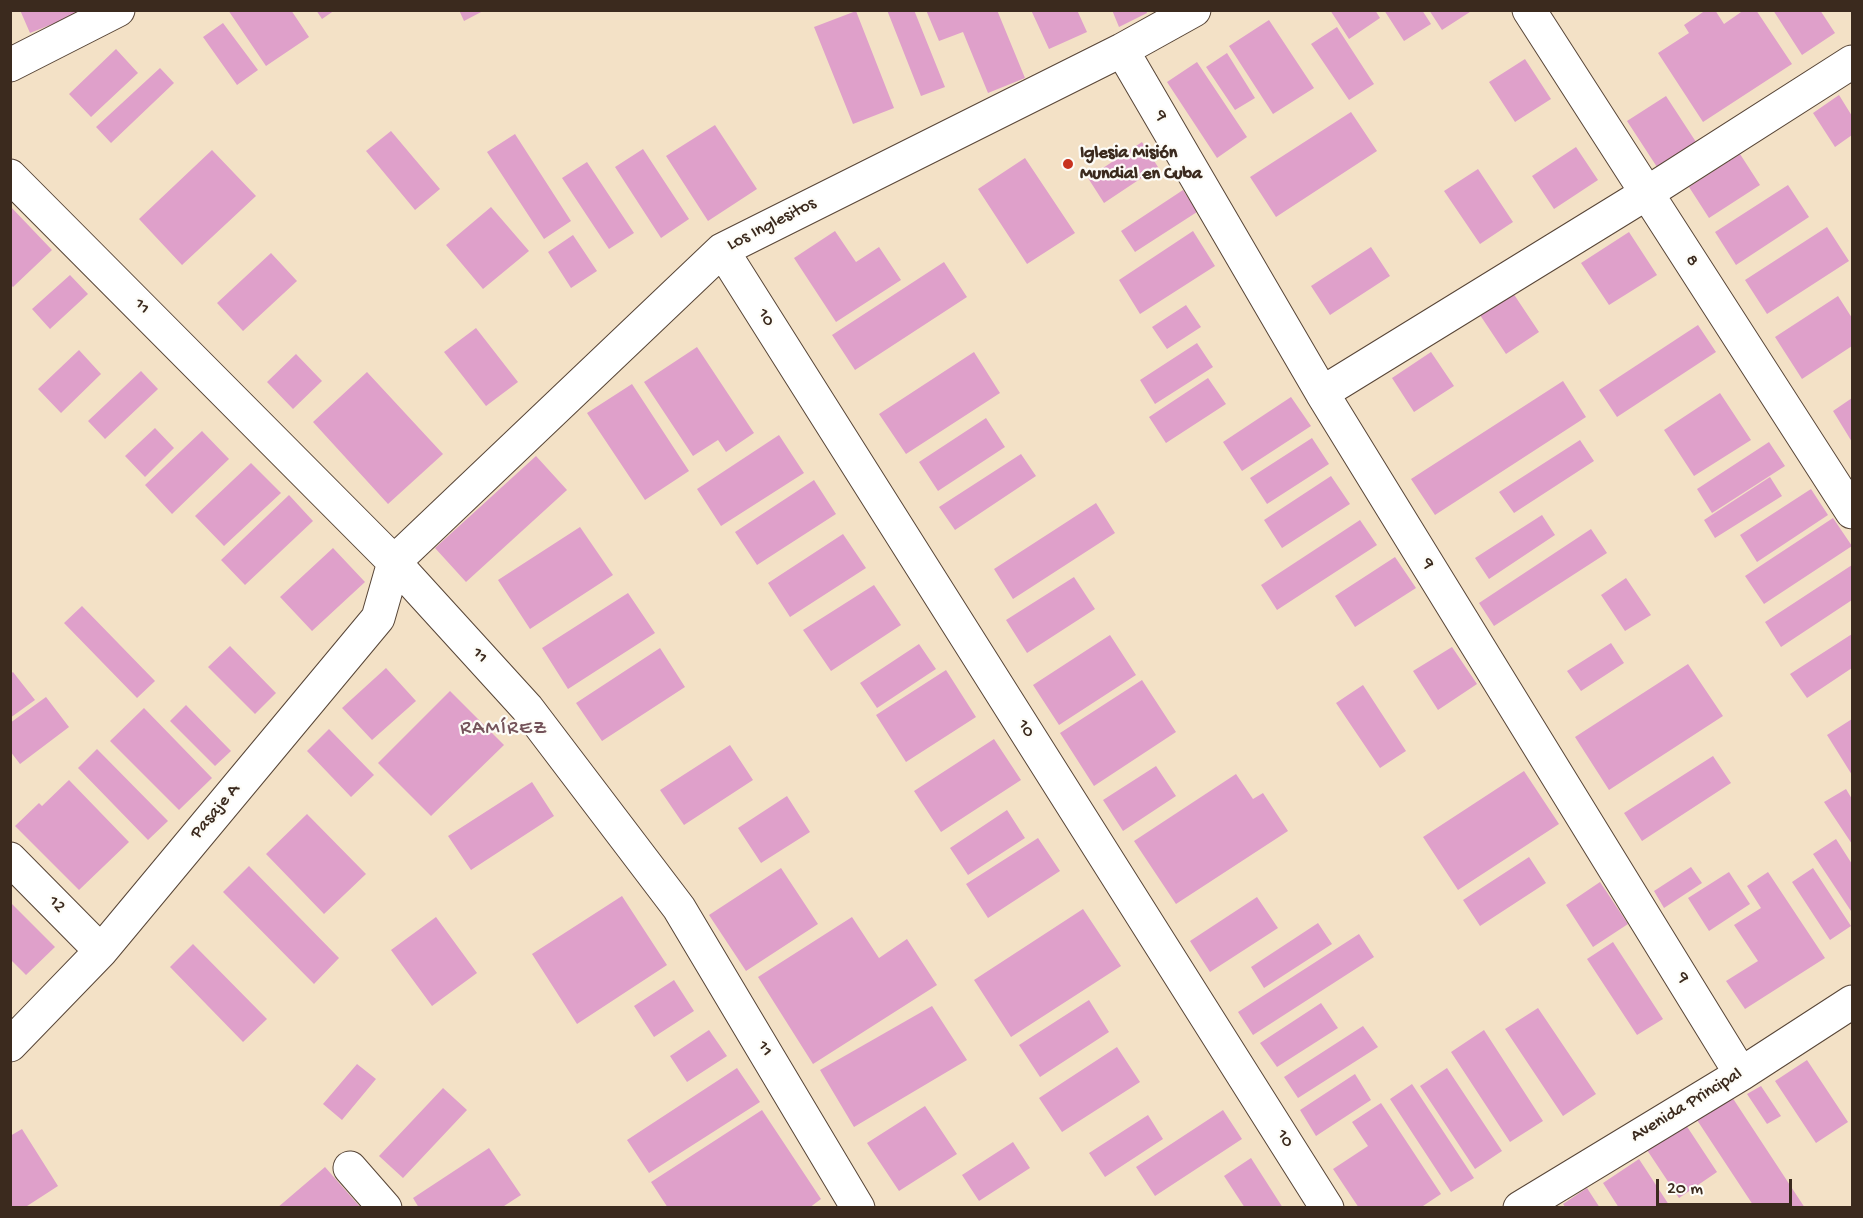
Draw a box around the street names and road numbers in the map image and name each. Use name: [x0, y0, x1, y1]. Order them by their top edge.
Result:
street label: 9: [1148, 107, 1172, 125]
street label: Los Inglesitos: [724, 193, 820, 257]
street label: 8: [1679, 251, 1703, 271]
street label: 11: [128, 294, 154, 320]
street label: 10: [751, 305, 779, 331]
street label: 9: [1415, 554, 1439, 574]
street label: 11: [466, 643, 492, 669]
street label: 10: [1011, 716, 1039, 742]
street label: Pasaje A: [187, 780, 245, 844]
street label: 12: [43, 892, 69, 918]
street label: 9: [1670, 968, 1694, 988]
street label: 11: [751, 1037, 777, 1061]
street label: Avenida Principal: [1627, 1064, 1747, 1148]
street label: 10: [1270, 1126, 1298, 1152]

